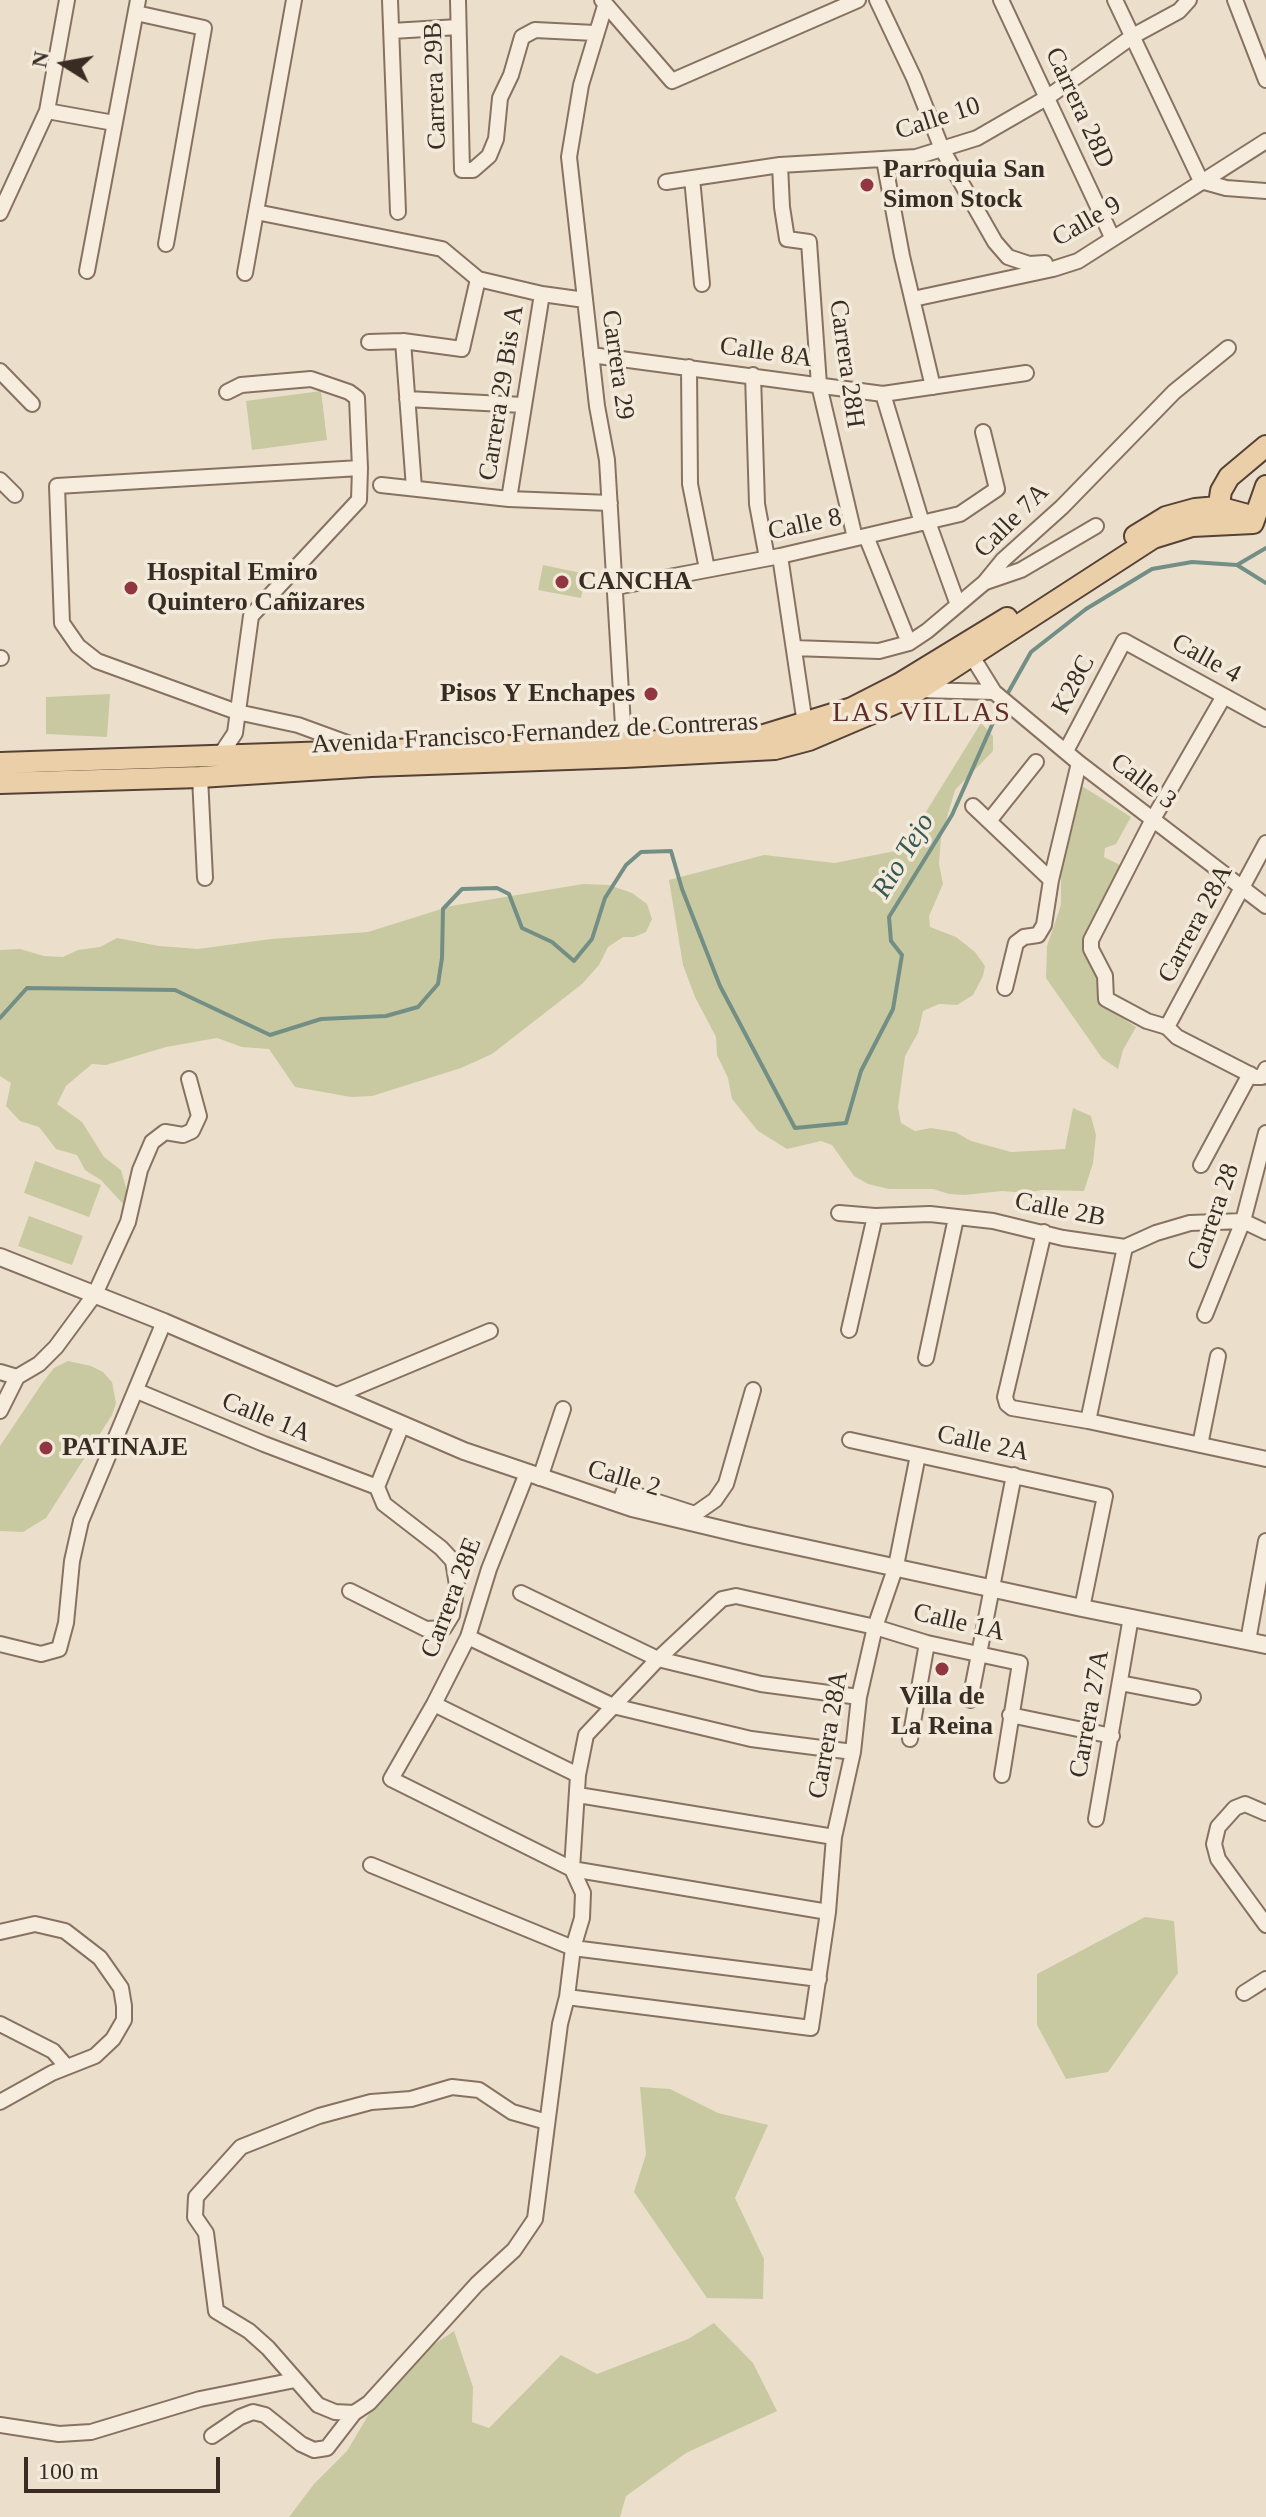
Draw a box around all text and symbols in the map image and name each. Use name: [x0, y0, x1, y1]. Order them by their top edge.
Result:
street label: Carrera 29B: [418, 22, 454, 150]
north arrow: [24, 24, 104, 104]
street label: Carrera 28D: [1038, 43, 1120, 173]
text: N: [26, 49, 54, 70]
street label: Calle 10: [892, 91, 984, 147]
place label: Parroquia San Simon Stock: [883, 154, 1045, 216]
marker: Parroquia San Simon Stock: [858, 176, 876, 194]
street label: Calle 9: [1047, 190, 1127, 254]
street label: Carrera 28H: [822, 298, 870, 430]
street label: Carrera 29 Bis A: [473, 303, 531, 483]
street label: Carrera 29: [594, 308, 640, 422]
street label: Calle 8A: [718, 331, 814, 375]
street label: Calle 7A: [968, 477, 1056, 565]
street label: Calle 8: [765, 502, 845, 548]
place label: Hospital Emiro Quintero Cañizares: [147, 557, 365, 618]
place label: CANCHA: [578, 566, 692, 598]
marker: CANCHA: [553, 573, 571, 591]
marker: Hospital Emiro Quintero Cañizares: [122, 579, 140, 597]
street label: Calle 4: [1166, 627, 1246, 691]
street label: K28C: [1046, 650, 1102, 720]
place label: Pisos Y Enchapes: [440, 678, 635, 710]
marker: Pisos Y Enchapes: [642, 685, 660, 703]
district label: LAS VILLAS: [832, 697, 1012, 731]
street label: Avenida Francisco Fernandez de Contreras: [311, 707, 759, 761]
street label: Calle 3: [1104, 747, 1182, 817]
water label: Rio Tejo: [866, 807, 942, 905]
street label: Carrera 28A: [1152, 860, 1240, 988]
street label: Carrera 28: [1181, 1160, 1247, 1274]
street label: Calle 2B: [1012, 1186, 1108, 1234]
street label: Calle 1A: [217, 1386, 315, 1450]
street label: Calle 2A: [934, 1419, 1032, 1469]
place label: PATINAJE: [62, 1432, 188, 1464]
marker: PATINAJE: [37, 1439, 55, 1457]
street label: Calle 2: [584, 1454, 664, 1504]
street label: Carrera 28E: [415, 1533, 489, 1663]
street label: Calle 1A: [910, 1597, 1008, 1649]
street label: Carrera 27A: [1063, 1648, 1117, 1780]
marker: Villa de La Reina: [933, 1660, 951, 1678]
street label: Carrera 28A: [802, 1669, 856, 1801]
place label: Villa de La Reina: [891, 1681, 993, 1742]
scale bar: [28, 2441, 224, 2491]
text: 100 m: [38, 2458, 99, 2484]

